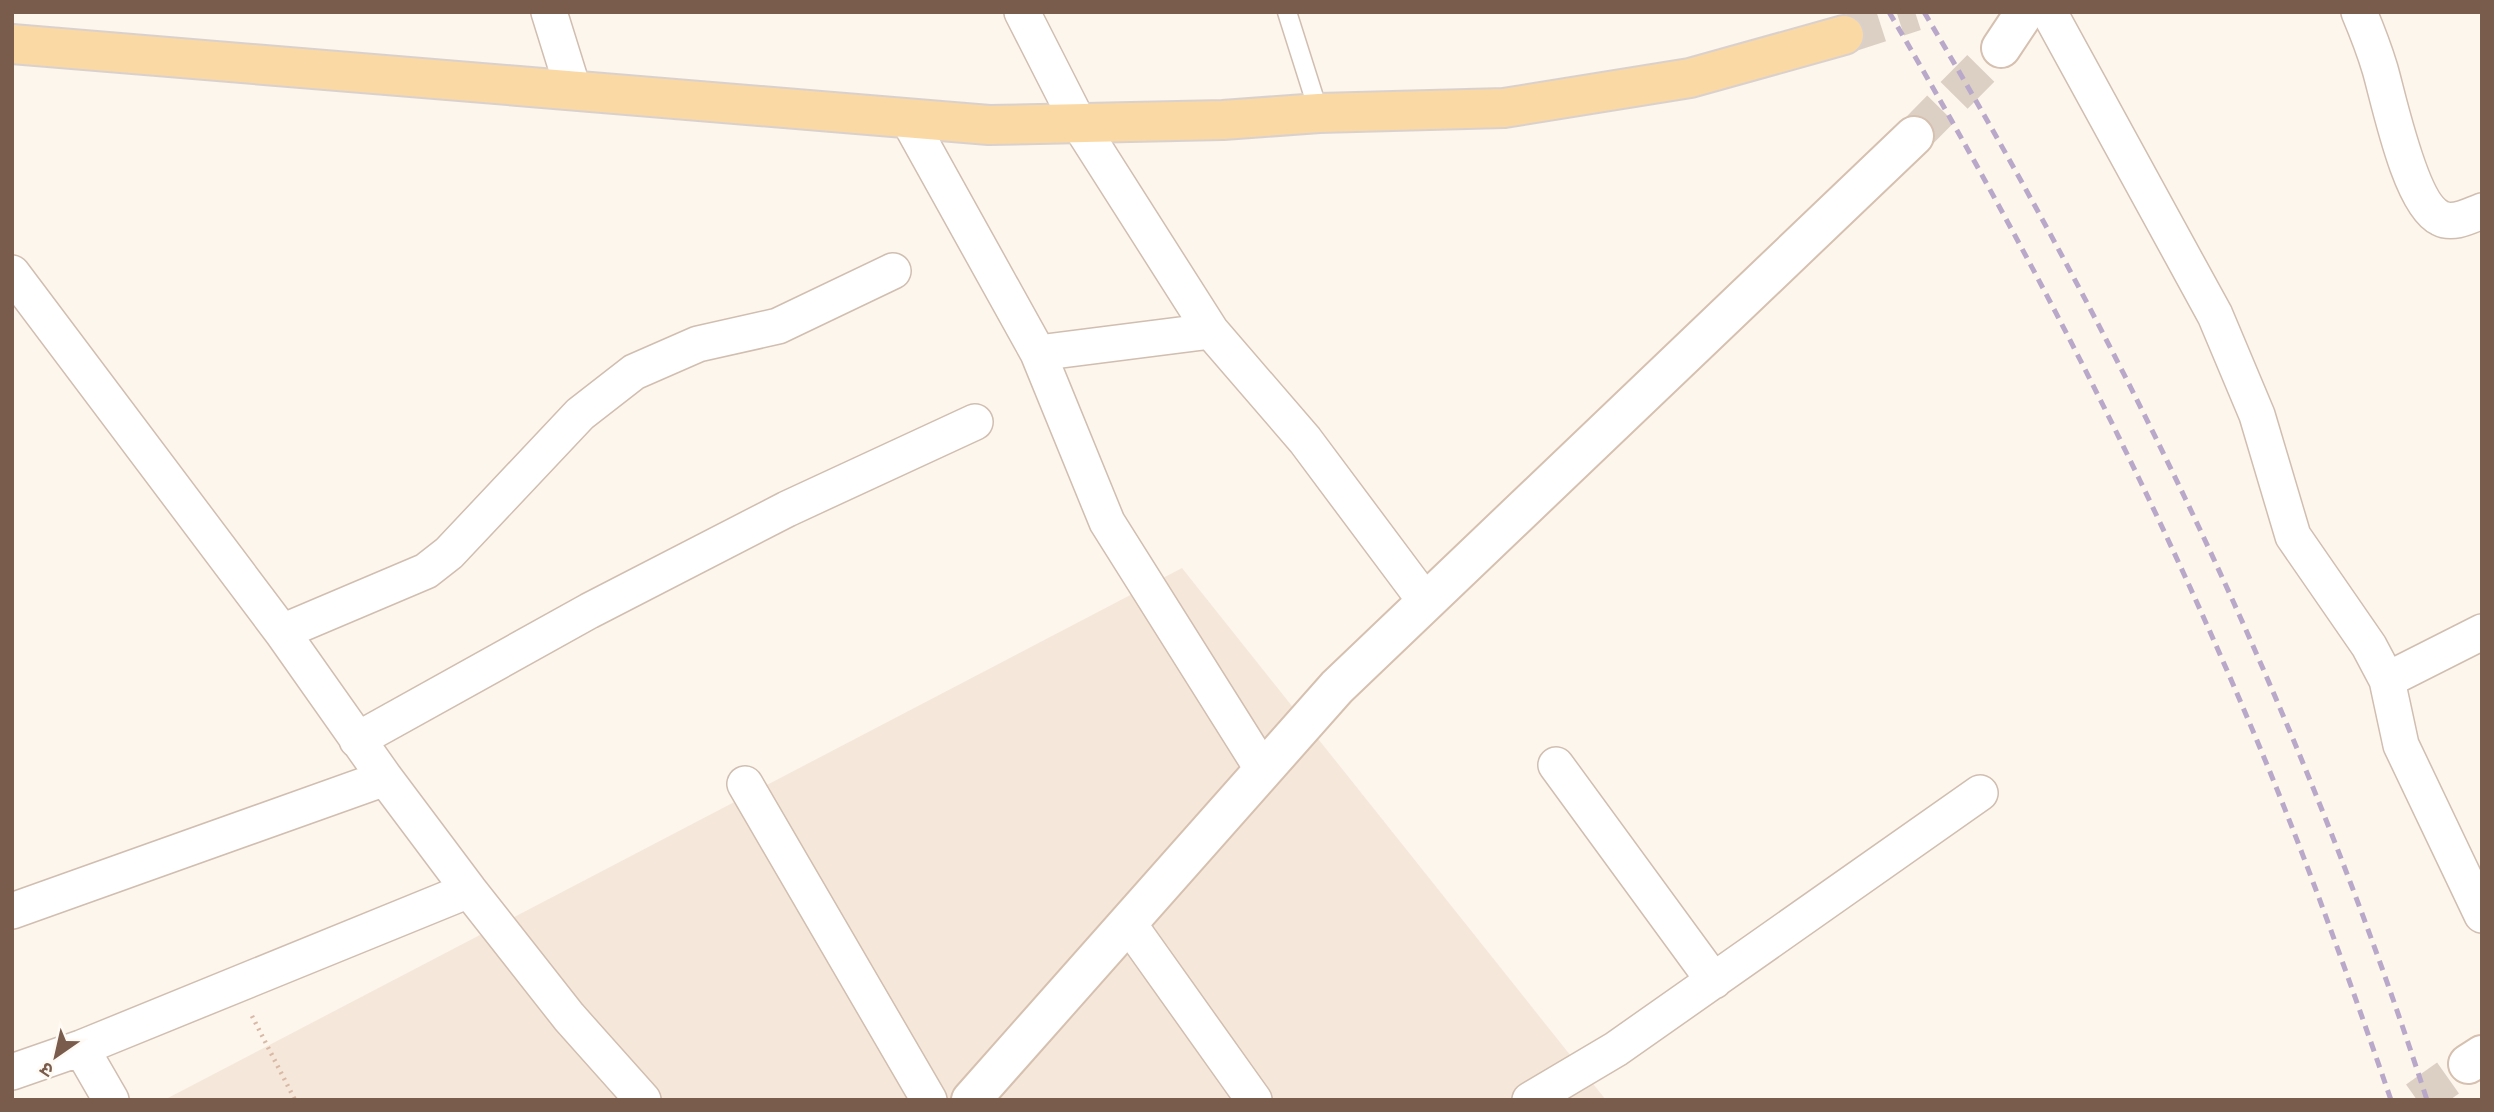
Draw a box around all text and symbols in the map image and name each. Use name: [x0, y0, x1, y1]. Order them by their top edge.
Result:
north arrow: [21, 1021, 91, 1091]
text: उ: [34, 1057, 57, 1083]

